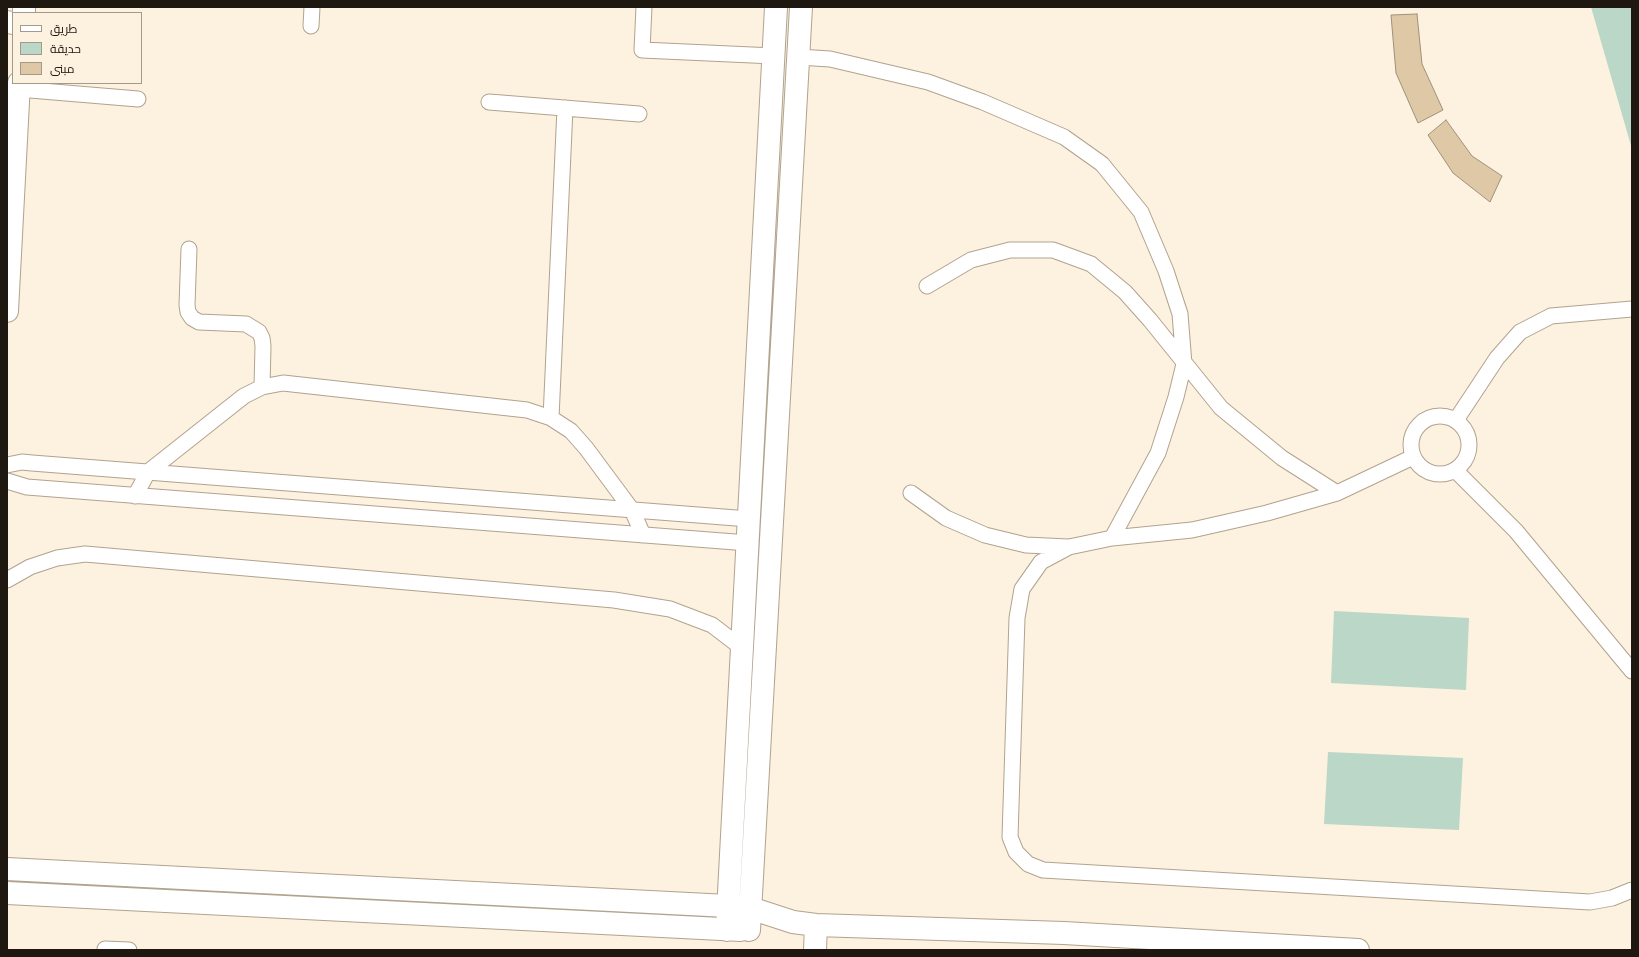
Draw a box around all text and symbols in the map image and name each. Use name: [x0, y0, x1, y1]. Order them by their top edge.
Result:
legend: [12, 12, 142, 84]
text: طريق: [50, 19, 77, 38]
text: حديقة: [50, 39, 81, 58]
text: مبنى: [50, 59, 75, 78]

